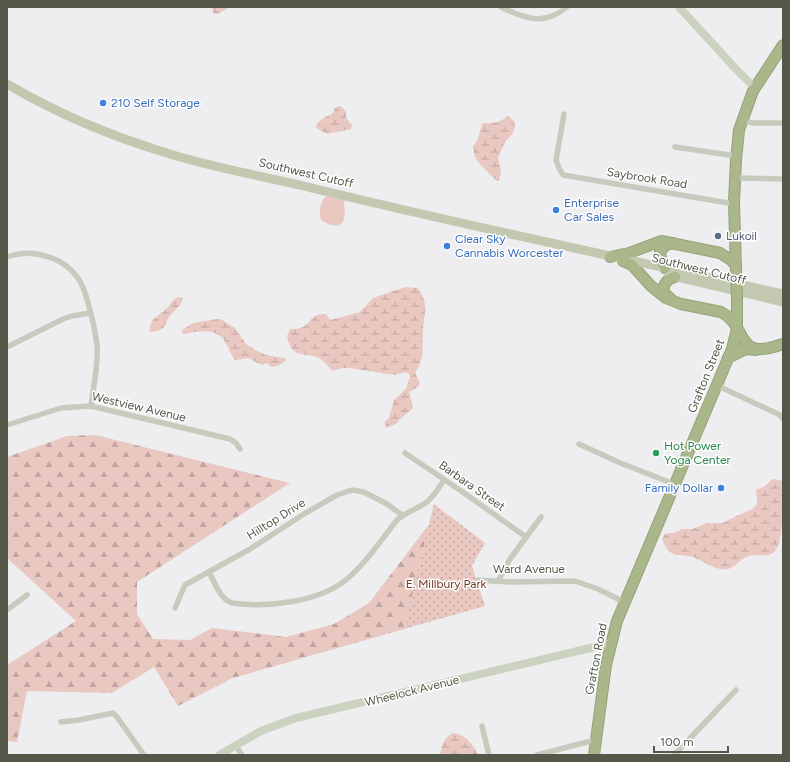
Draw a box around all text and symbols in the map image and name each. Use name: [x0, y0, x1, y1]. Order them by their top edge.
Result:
place label: 210 Self Storage: [111, 96, 200, 110]
marker: 210 Self Storage: [98, 98, 108, 108]
street label: Southwest Cutoff: [257, 155, 355, 191]
street label: Saybrook Road: [606, 165, 688, 191]
place label: Enterprise Car Sales: [564, 196, 619, 224]
marker: Enterprise Car Sales: [551, 205, 561, 215]
place label: Lukoil: [726, 229, 757, 243]
marker: Lukoil: [713, 231, 723, 241]
place label: Clear Sky Cannabis Worcester: [455, 232, 563, 260]
marker: Clear Sky Cannabis Worcester: [442, 241, 452, 251]
street label: Southwest Cutoff: [650, 251, 748, 288]
street label: Grafton Street: [685, 337, 727, 415]
street label: Westview Avenue: [91, 389, 188, 425]
place label: Hot Power Yoga Center: [664, 439, 731, 467]
marker: Hot Power Yoga Center: [651, 448, 661, 458]
street label: Barbara Street: [436, 458, 508, 514]
place label: Family Dollar: [645, 481, 713, 495]
marker: Family Dollar: [716, 483, 726, 493]
street label: Hilltop Drive: [244, 495, 308, 543]
street label: Ward Avenue: [493, 562, 565, 576]
park label: E. Millbury Park: [406, 577, 487, 591]
street label: Grafton Road: [582, 622, 610, 696]
street label: Wheelock Avenue: [363, 672, 461, 709]
scale bar: [654, 728, 728, 754]
text: 100 m: [660, 735, 694, 749]

